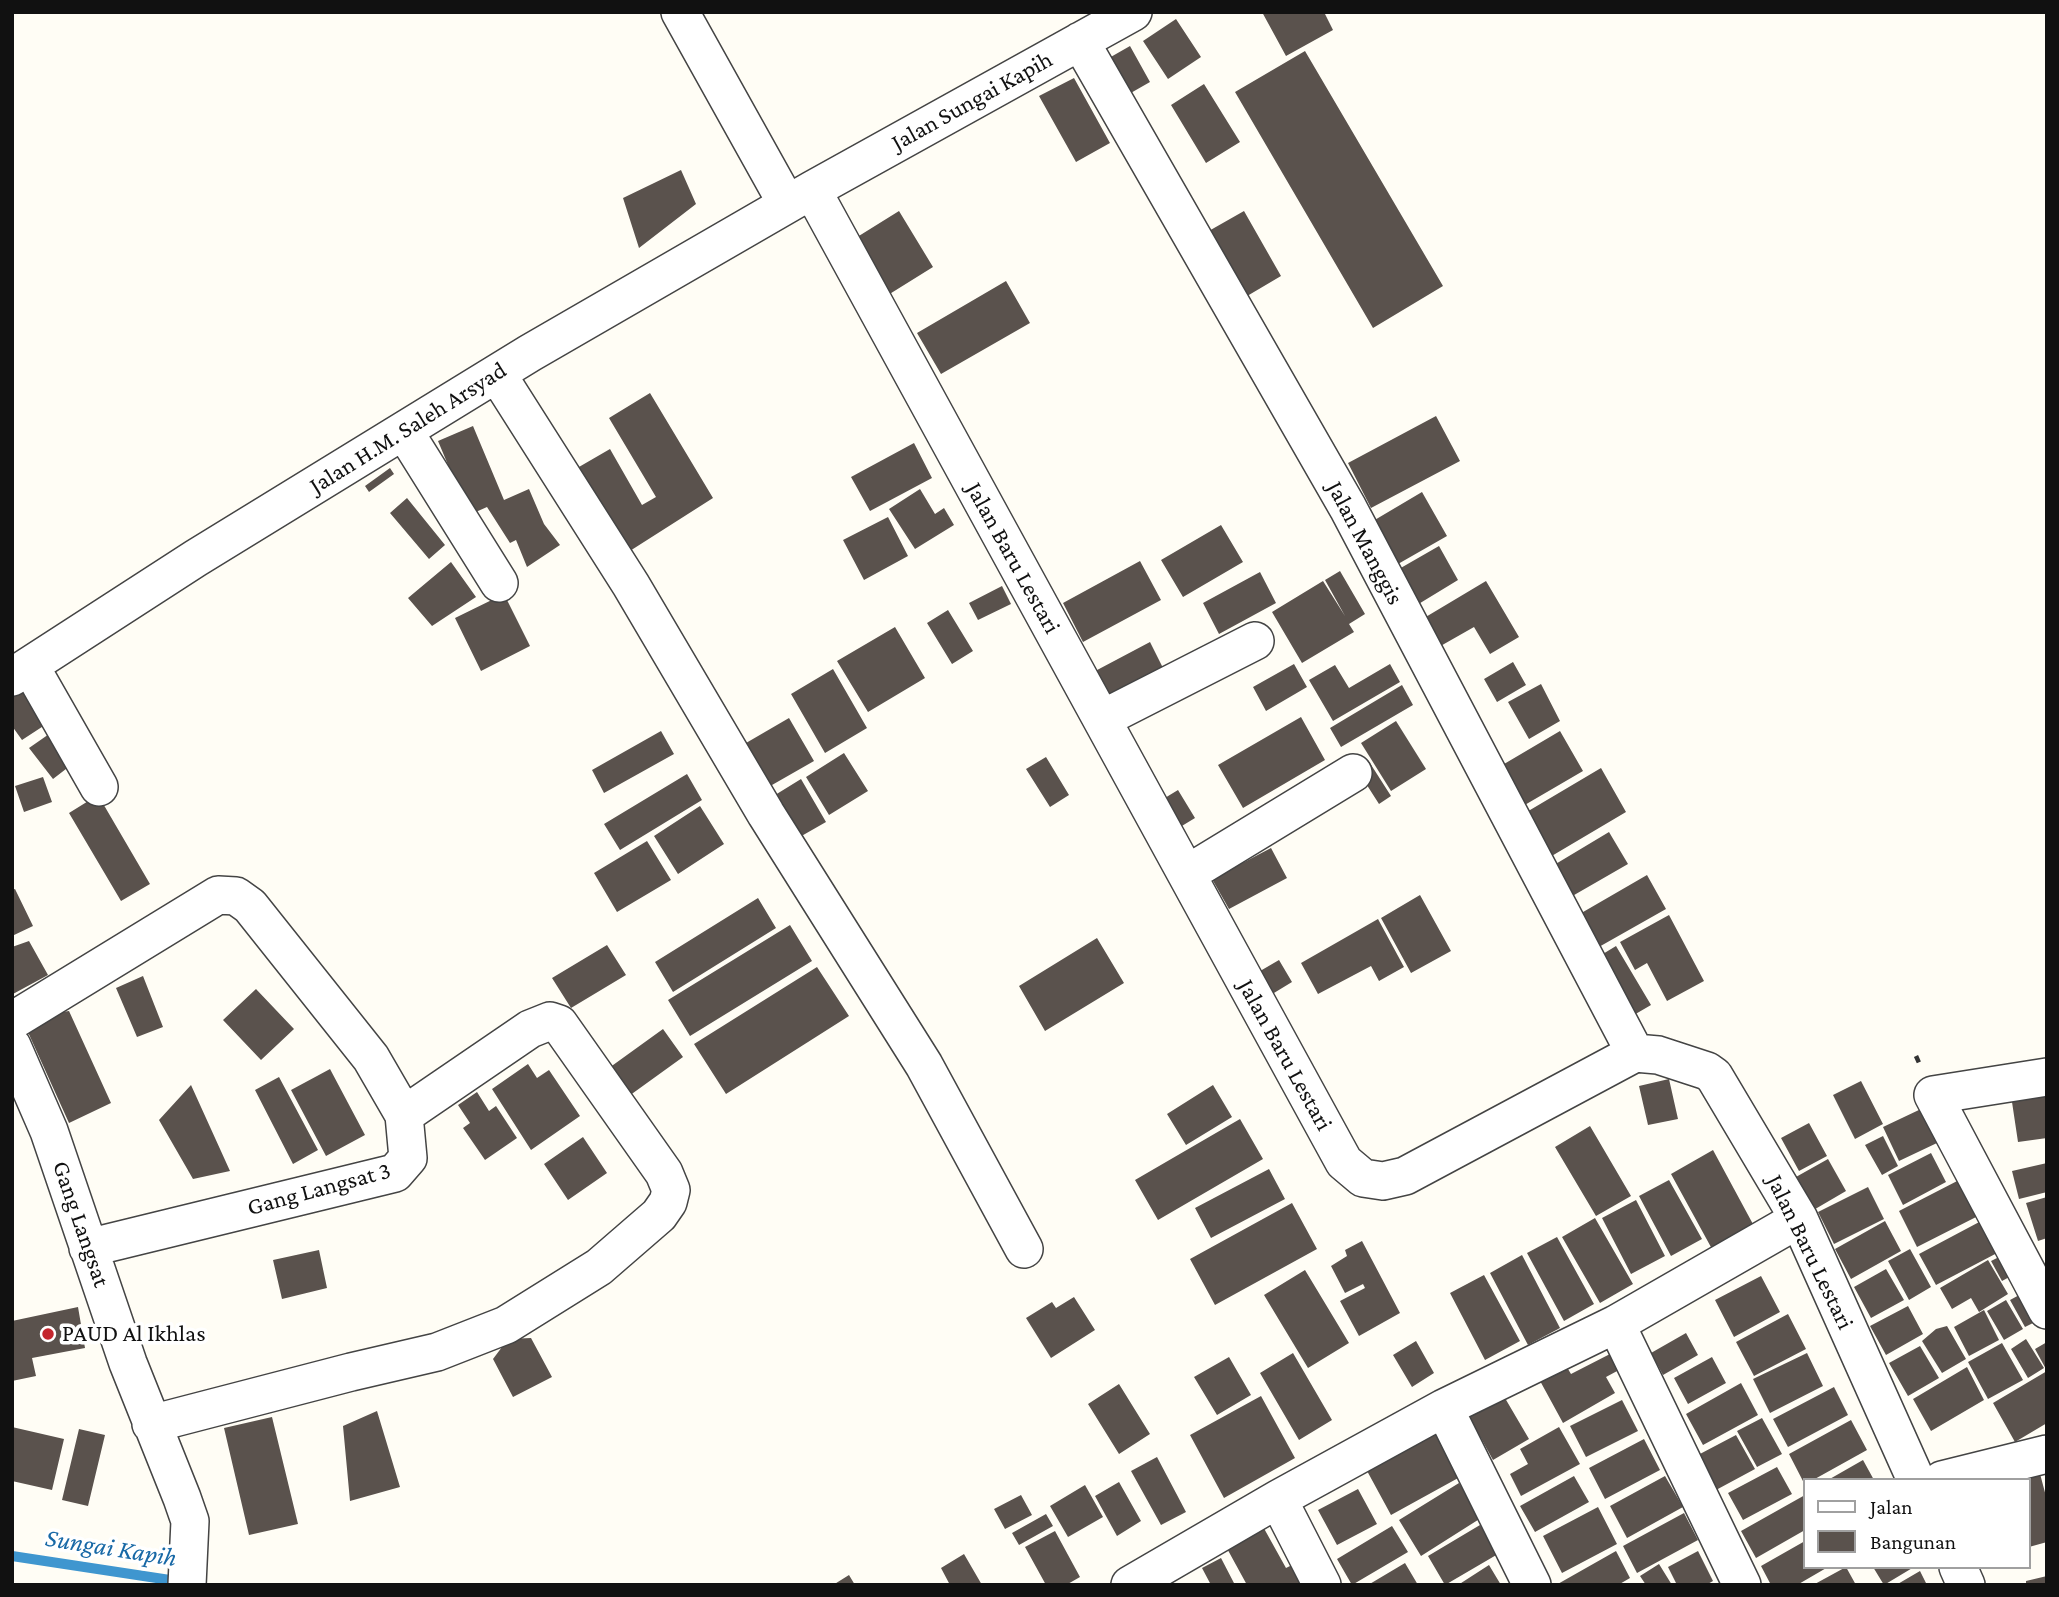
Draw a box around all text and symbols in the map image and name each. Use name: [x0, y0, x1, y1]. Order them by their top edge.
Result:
street label: Jalan Sungai Kapih: [886, 45, 1058, 157]
street label: Jalan H.M. Saleh Arsyad: [304, 356, 512, 500]
street label: Jalan Manggis: [1320, 476, 1410, 610]
street label: Jalan Baru Lestari: [960, 477, 1066, 639]
street label: Jalan Baru Lestari: [1232, 974, 1338, 1136]
street label: Gang Langsat 3: [244, 1156, 394, 1222]
street label: Gang Langsat: [46, 1157, 116, 1291]
street label: Jalan Baru Lestari: [1760, 1170, 1860, 1334]
place label: PAUD Al Ikhlas: [62, 1320, 206, 1348]
marker: PAUD Al Ikhlas: [40, 1326, 56, 1342]
legend: [1804, 1478, 2031, 1569]
text: Jalan: [1870, 1495, 1912, 1519]
water label: Sungai Kapih: [43, 1522, 179, 1574]
text: Bangunan: [1870, 1530, 1956, 1554]

